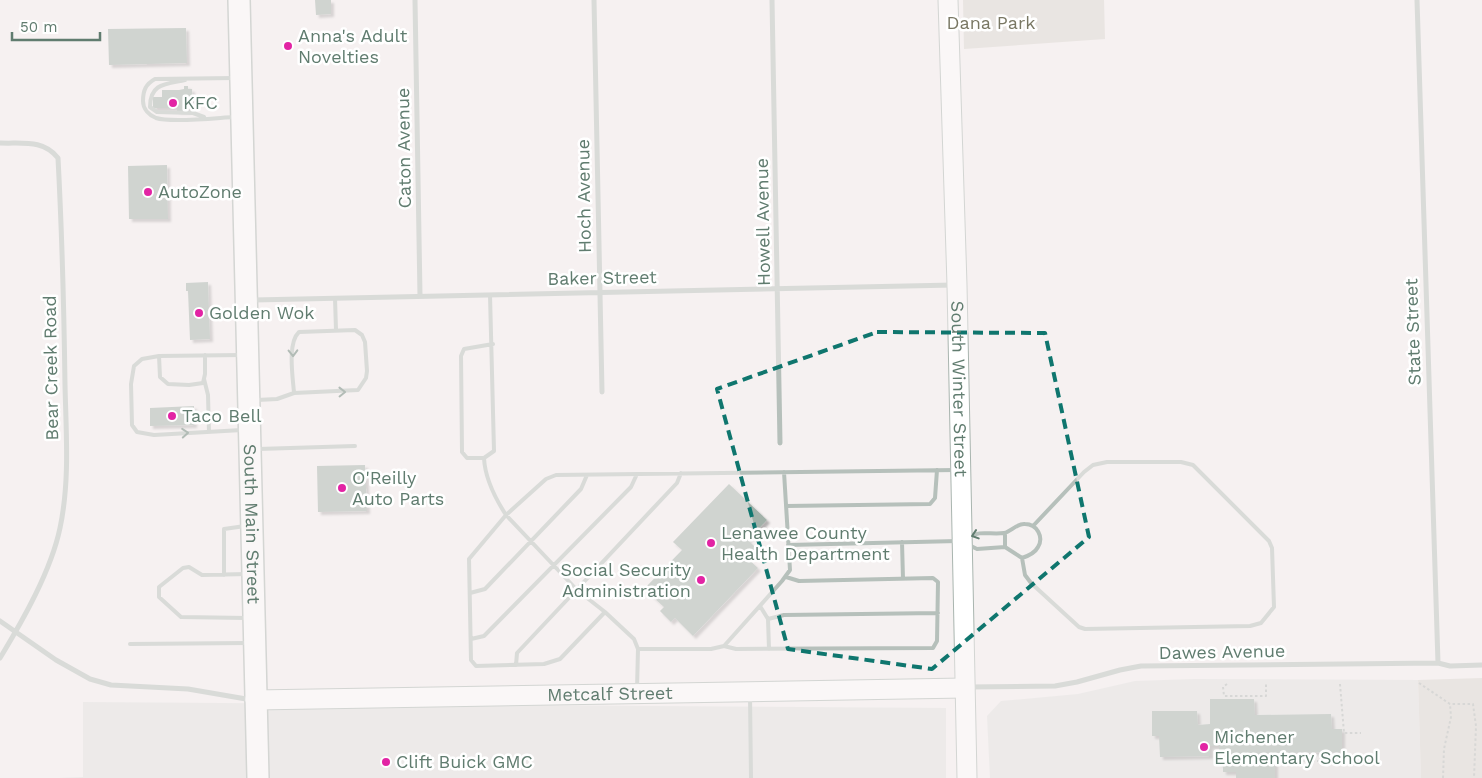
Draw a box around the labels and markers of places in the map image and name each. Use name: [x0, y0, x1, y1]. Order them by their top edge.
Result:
place label: Anna's Adult Novelties: [298, 25, 408, 67]
marker: Anna's Adult Novelties: [282, 40, 294, 52]
place label: KFC: [183, 92, 218, 113]
marker: KFC: [167, 97, 179, 109]
place label: AutoZone: [158, 181, 242, 202]
marker: AutoZone: [142, 186, 154, 198]
place label: Golden Wok: [209, 302, 315, 323]
marker: Golden Wok: [193, 307, 205, 319]
place label: Taco Bell: [182, 405, 262, 426]
marker: Taco Bell: [166, 410, 178, 422]
place label: O'Reilly Auto Parts: [352, 467, 444, 509]
marker: O'Reilly Auto Parts: [336, 482, 348, 494]
place label: Lenawee County Health Department: [721, 522, 890, 564]
marker: Lenawee County Health Department: [705, 537, 717, 549]
place label: Social Security Administration: [561, 559, 692, 601]
marker: Social Security Administration: [695, 574, 707, 586]
place label: Michener Elementary School: [1214, 726, 1380, 768]
marker: Michener Elementary School: [1198, 741, 1210, 753]
place label: Clift Buick GMC: [396, 751, 533, 772]
marker: Clift Buick GMC: [380, 756, 392, 768]

